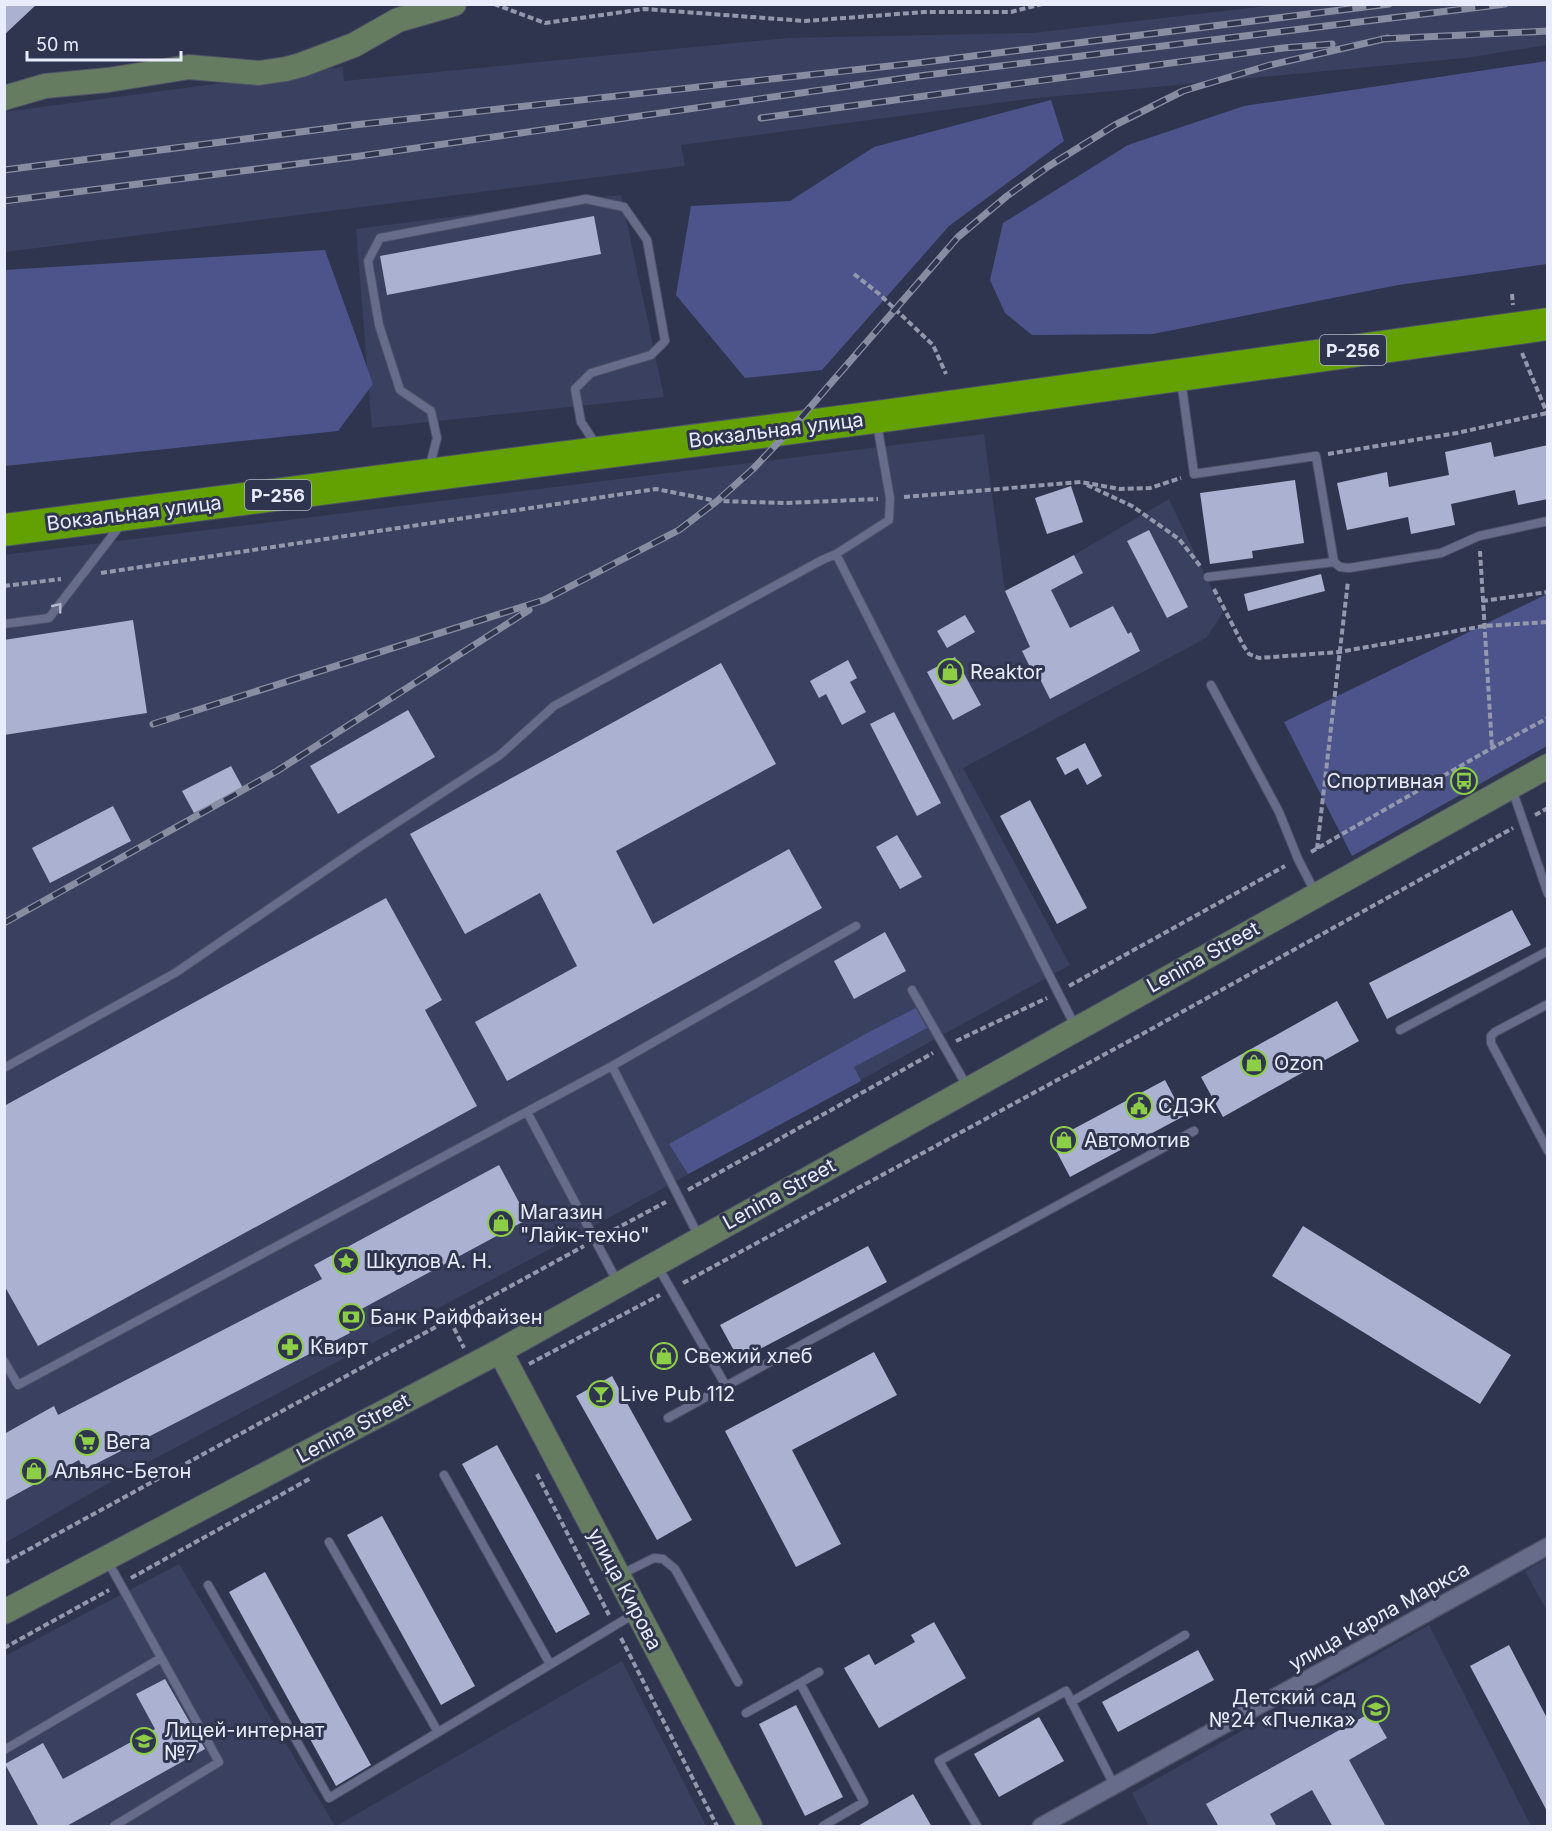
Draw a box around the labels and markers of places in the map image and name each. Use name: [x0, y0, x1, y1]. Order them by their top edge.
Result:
shop icon: Reaktor: [935, 657, 965, 687]
place label: Reaktor: [970, 660, 1043, 684]
bus stop icon: Спортивная: [1449, 766, 1479, 796]
place label: Спортивная: [1327, 769, 1444, 793]
shop icon: Ozon: [1239, 1048, 1269, 1078]
place label: Ozon: [1274, 1051, 1324, 1075]
public building icon: СДЭК: [1124, 1091, 1154, 1121]
place label: СДЭК: [1158, 1094, 1217, 1118]
shop icon: Автомотив: [1049, 1125, 1079, 1155]
place label: Автомотив: [1084, 1128, 1190, 1152]
place label: Магазин "Лайк-техно": [520, 1200, 650, 1247]
shop icon: Магазин "Лайк-техно": [486, 1208, 516, 1238]
place icon: Шкулов А. Н.: [331, 1246, 361, 1276]
place label: Шкулов А. Н.: [366, 1249, 493, 1273]
bank icon: Банк Райффайзен: [336, 1302, 366, 1332]
place label: Банк Райффайзен: [370, 1305, 543, 1329]
pharmacy icon: Квирт: [275, 1332, 305, 1362]
place label: Квирт: [310, 1335, 369, 1359]
shop icon: Свежий хлеб: [649, 1341, 679, 1371]
place label: Свежий хлеб: [684, 1344, 813, 1368]
bar icon: Live Pub 112: [586, 1379, 616, 1409]
place label: Live Pub 112: [620, 1382, 735, 1406]
supermarket icon: Вега: [72, 1427, 102, 1457]
place label: Вега: [106, 1430, 151, 1454]
shop icon: Альянс-Бетон: [19, 1456, 49, 1486]
place label: Альянс-Бетон: [54, 1459, 191, 1483]
place label: Детский сад №24 «Пчелка»: [1209, 1685, 1356, 1732]
school or university icon: Детский сад №24 «Пчелка»: [1361, 1694, 1391, 1724]
place label: Лицей-интернат №7: [164, 1718, 325, 1765]
school or university icon: Лицей-интернат №7: [129, 1726, 159, 1756]

